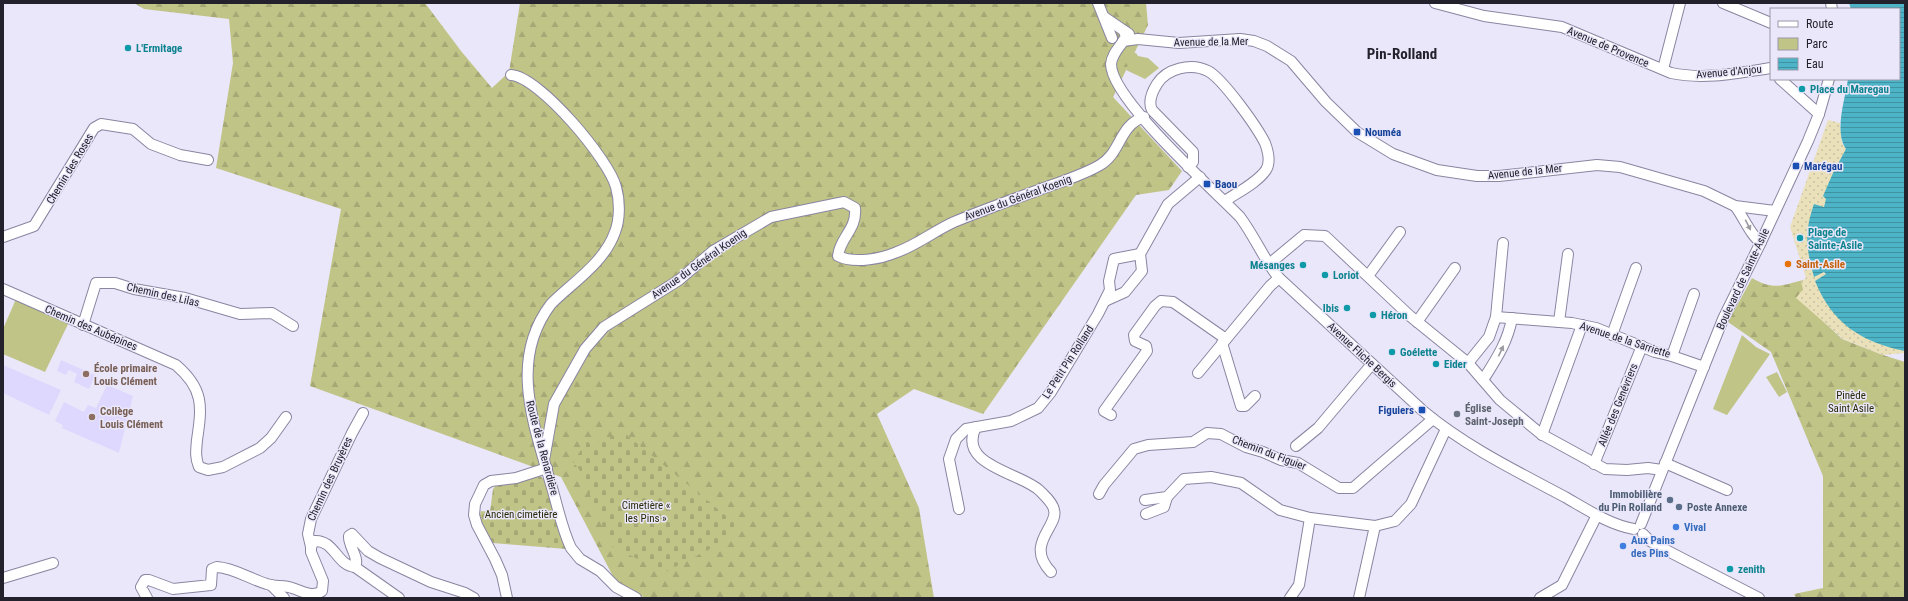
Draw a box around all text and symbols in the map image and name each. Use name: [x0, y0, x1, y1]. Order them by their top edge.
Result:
legend: [1770, 8, 1900, 80]
text: Route: [1806, 17, 1834, 31]
street label: Avenue de Provence: [1565, 24, 1651, 70]
street label: Avenue de la Mer: [1174, 35, 1249, 49]
text: Parc: [1806, 37, 1828, 51]
place label: L'Ermitage: [136, 42, 182, 55]
marker: L'Ermitage: [123, 43, 133, 53]
district label: Pin-Rolland: [1367, 45, 1437, 63]
text: Eau: [1806, 57, 1824, 71]
street label: Avenue d'Anjou: [1696, 63, 1762, 81]
place label: Place du Maregau: [1810, 83, 1889, 96]
marker: Place du Maregau: [1797, 84, 1807, 94]
place label: Nouméa: [1365, 126, 1401, 139]
marker: Nouméa: [1352, 127, 1362, 137]
street label: Chemin des Roses: [44, 131, 96, 207]
place label: Marégau: [1804, 160, 1842, 173]
marker: Marégau: [1791, 161, 1801, 171]
street label: Avenue de la Mer: [1487, 162, 1563, 182]
street label: Avenue du Général Koenig: [963, 173, 1073, 223]
place label: Baou: [1215, 178, 1237, 191]
marker: Baou: [1202, 179, 1212, 189]
one-way arrow: [1745, 219, 1751, 231]
street label: Avenue du Général Koenig: [649, 226, 749, 302]
street label: Boulevard de Sainte-Asile: [1714, 226, 1772, 332]
place label: Plage de Sainte-Asile: [1808, 226, 1862, 252]
marker: Plage de Sainte-Asile: [1795, 233, 1805, 243]
place label: Saint-Asile: [1796, 258, 1845, 271]
place label: Mésanges: [1250, 259, 1295, 272]
marker: Saint-Asile: [1783, 259, 1793, 269]
marker: Mésanges: [1298, 260, 1308, 270]
place label: Loriot: [1333, 269, 1360, 282]
marker: Loriot: [1320, 270, 1330, 280]
street label: Chemin des Lilas: [125, 280, 201, 310]
place label: Ibis: [1323, 302, 1339, 315]
street label: Chemin des Aubépines: [43, 303, 139, 353]
marker: Ibis: [1342, 303, 1352, 313]
place label: Héron: [1381, 309, 1407, 322]
marker: Héron: [1368, 310, 1378, 320]
street label: Avenue de la Sarriette: [1578, 319, 1672, 361]
street label: Avenue Fliche Bergis: [1325, 320, 1399, 390]
street label: Le Petit Pin Rolland: [1040, 323, 1096, 401]
one-way arrow: [1498, 345, 1504, 356]
place label: Goélette: [1400, 346, 1437, 359]
marker: Goélette: [1387, 347, 1397, 357]
place label: Eider: [1444, 358, 1467, 371]
marker: Eider: [1431, 359, 1441, 369]
place label: École primaire Louis Clément: [94, 362, 158, 388]
street label: Allée des Genévriers: [1595, 362, 1641, 448]
marker: École primaire Louis Clément: [81, 369, 91, 379]
park label: Pinède Saint Asile: [1828, 389, 1874, 415]
street label: Route de la Renardière: [523, 399, 561, 497]
place label: Église Saint-Joseph: [1465, 402, 1524, 428]
place label: Figuiers: [1378, 404, 1414, 417]
place label: Collège Louis Clément: [100, 405, 164, 431]
marker: Figuiers: [1417, 405, 1427, 415]
marker: Église Saint-Joseph: [1452, 409, 1462, 419]
marker: Collège Louis Clément: [87, 412, 97, 422]
street label: Chemin du Figuier: [1230, 433, 1308, 473]
street label: Chemin des Bruyères: [305, 435, 355, 523]
place label: Immobilière du Pin Rolland: [1598, 488, 1662, 514]
marker: Immobilière du Pin Rolland: [1665, 495, 1675, 505]
park label: Cimetière « les Pins »: [622, 499, 671, 525]
place label: Poste Annexe: [1687, 501, 1747, 514]
marker: Poste Annexe: [1674, 502, 1684, 512]
park label: Ancien cimetière: [485, 508, 557, 521]
place label: Vival: [1684, 521, 1706, 534]
marker: Vival: [1671, 522, 1681, 532]
place label: Aux Pains des Pins: [1631, 534, 1675, 560]
marker: Aux Pains des Pins: [1618, 541, 1628, 551]
place label: zenith: [1738, 563, 1765, 576]
marker: zenith: [1725, 564, 1735, 574]

